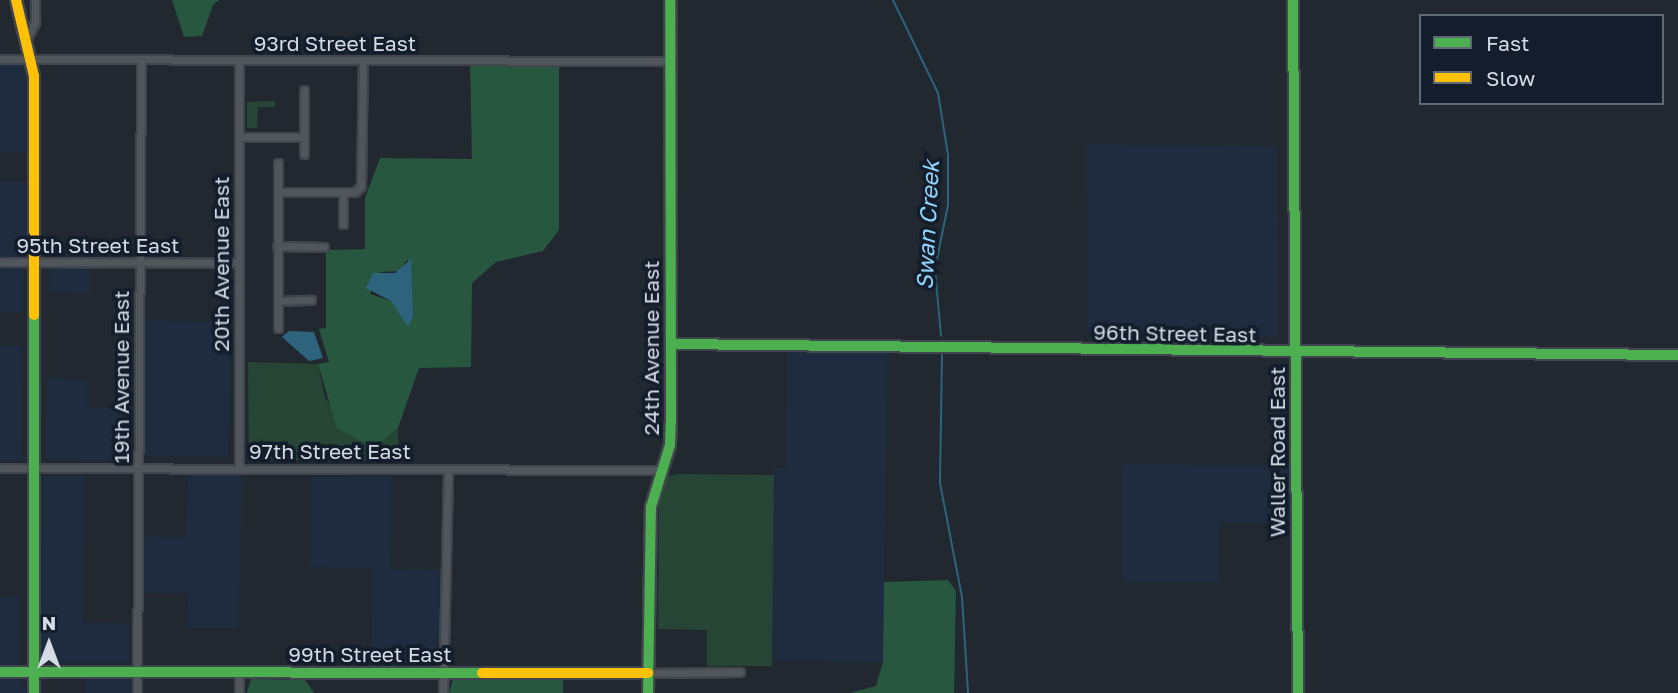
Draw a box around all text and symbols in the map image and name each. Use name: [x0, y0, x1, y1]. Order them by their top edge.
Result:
legend: [1419, 14, 1664, 105]
street label: 93rd Street East: [254, 30, 416, 56]
text: Fast: [1486, 30, 1529, 56]
text: Slow: [1486, 65, 1535, 91]
water label: Swan Creek: [910, 160, 944, 290]
street label: 20th Avenue East: [208, 176, 234, 352]
street label: 95th Street East: [17, 232, 179, 258]
street label: 24th Avenue East: [638, 261, 664, 435]
street label: 19th Avenue East: [108, 291, 134, 463]
street label: 96th Street East: [1093, 319, 1257, 347]
street label: Waller Road East: [1264, 367, 1290, 537]
street label: 97th Street East: [249, 438, 411, 464]
north arrow: [14, 609, 84, 679]
text: N: [42, 611, 56, 634]
street label: 99th Street East: [288, 641, 452, 667]

